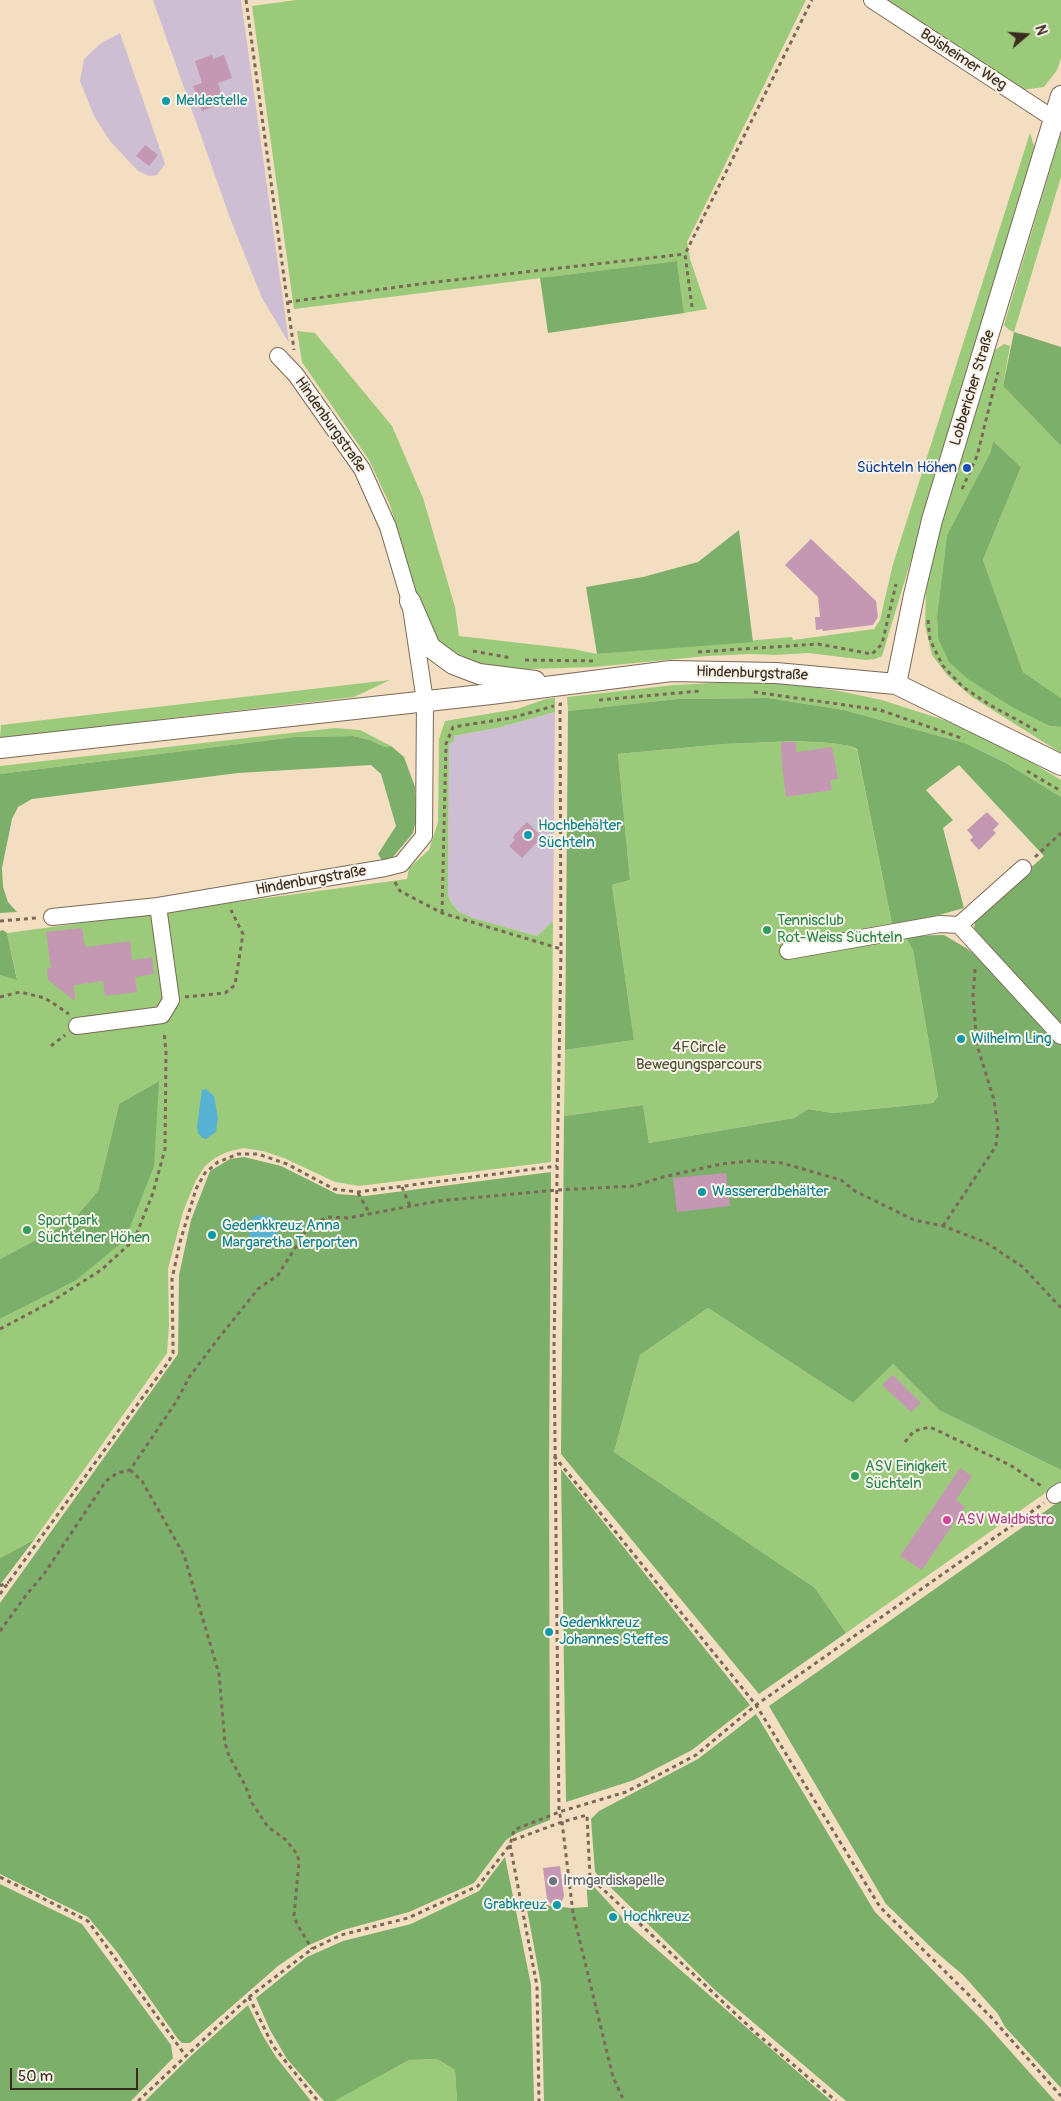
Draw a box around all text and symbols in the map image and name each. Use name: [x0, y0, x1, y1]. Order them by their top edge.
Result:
north arrow: [1001, 10, 1051, 60]
text: N: [1031, 23, 1050, 37]
street label: Boisheimer Weg: [916, 25, 1010, 95]
place label: Meldestelle: [176, 92, 247, 110]
marker: Meldestelle: [160, 95, 172, 107]
street label: Lobbericher Straße: [947, 328, 999, 448]
street label: Hindenburgstraße: [290, 374, 370, 476]
place label: Süchteln Höhen: [857, 459, 957, 477]
marker: Süchteln Höhen: [961, 462, 973, 474]
street label: Hindenburgstraße: [696, 663, 808, 685]
place label: Hochbehälter Süchteln: [538, 817, 622, 852]
marker: Hochbehälter Süchteln: [522, 829, 534, 841]
street label: Hindenburgstraße: [254, 862, 368, 900]
place label: Tennisclub Rot-Weiss Süchteln: [777, 912, 902, 947]
marker: Tennisclub Rot-Weiss Süchteln: [761, 924, 773, 936]
place label: Wilhelm Ling: [971, 1030, 1052, 1048]
marker: Wilhelm Ling: [955, 1033, 967, 1045]
park label: 4FCircle Bewegungsparcours: [636, 1039, 762, 1074]
place label: Wassererdbehälter: [712, 1183, 829, 1201]
marker: Wassererdbehälter: [696, 1186, 708, 1198]
place label: Sportpark Süchtelner Höhen: [37, 1212, 150, 1247]
place label: Gedenkkreuz Anna Margaretha Terporten: [222, 1217, 358, 1252]
marker: Sportpark Süchtelner Höhen: [21, 1224, 33, 1236]
marker: Gedenkkreuz Anna Margaretha Terporten: [206, 1229, 218, 1241]
place label: ASV Einigkeit Süchteln: [865, 1458, 947, 1493]
marker: ASV Einigkeit Süchteln: [849, 1470, 861, 1482]
place label: ASV Waldbistro: [957, 1511, 1054, 1529]
marker: ASV Waldbistro: [941, 1514, 953, 1526]
place label: Gedenkkreuz Johannes Steffes: [559, 1614, 668, 1649]
marker: Gedenkkreuz Johannes Steffes: [543, 1626, 555, 1638]
place label: Irmgardiskapelle: [563, 1872, 664, 1890]
marker: Irmgardiskapelle: [547, 1875, 559, 1887]
place label: Grabkreuz: [483, 1896, 547, 1914]
marker: Grabkreuz: [551, 1899, 563, 1911]
place label: Hochkreuz: [623, 1908, 689, 1926]
marker: Hochkreuz: [607, 1911, 619, 1923]
scale bar: [12, 2058, 140, 2090]
text: 50 m: [18, 2067, 53, 2086]

